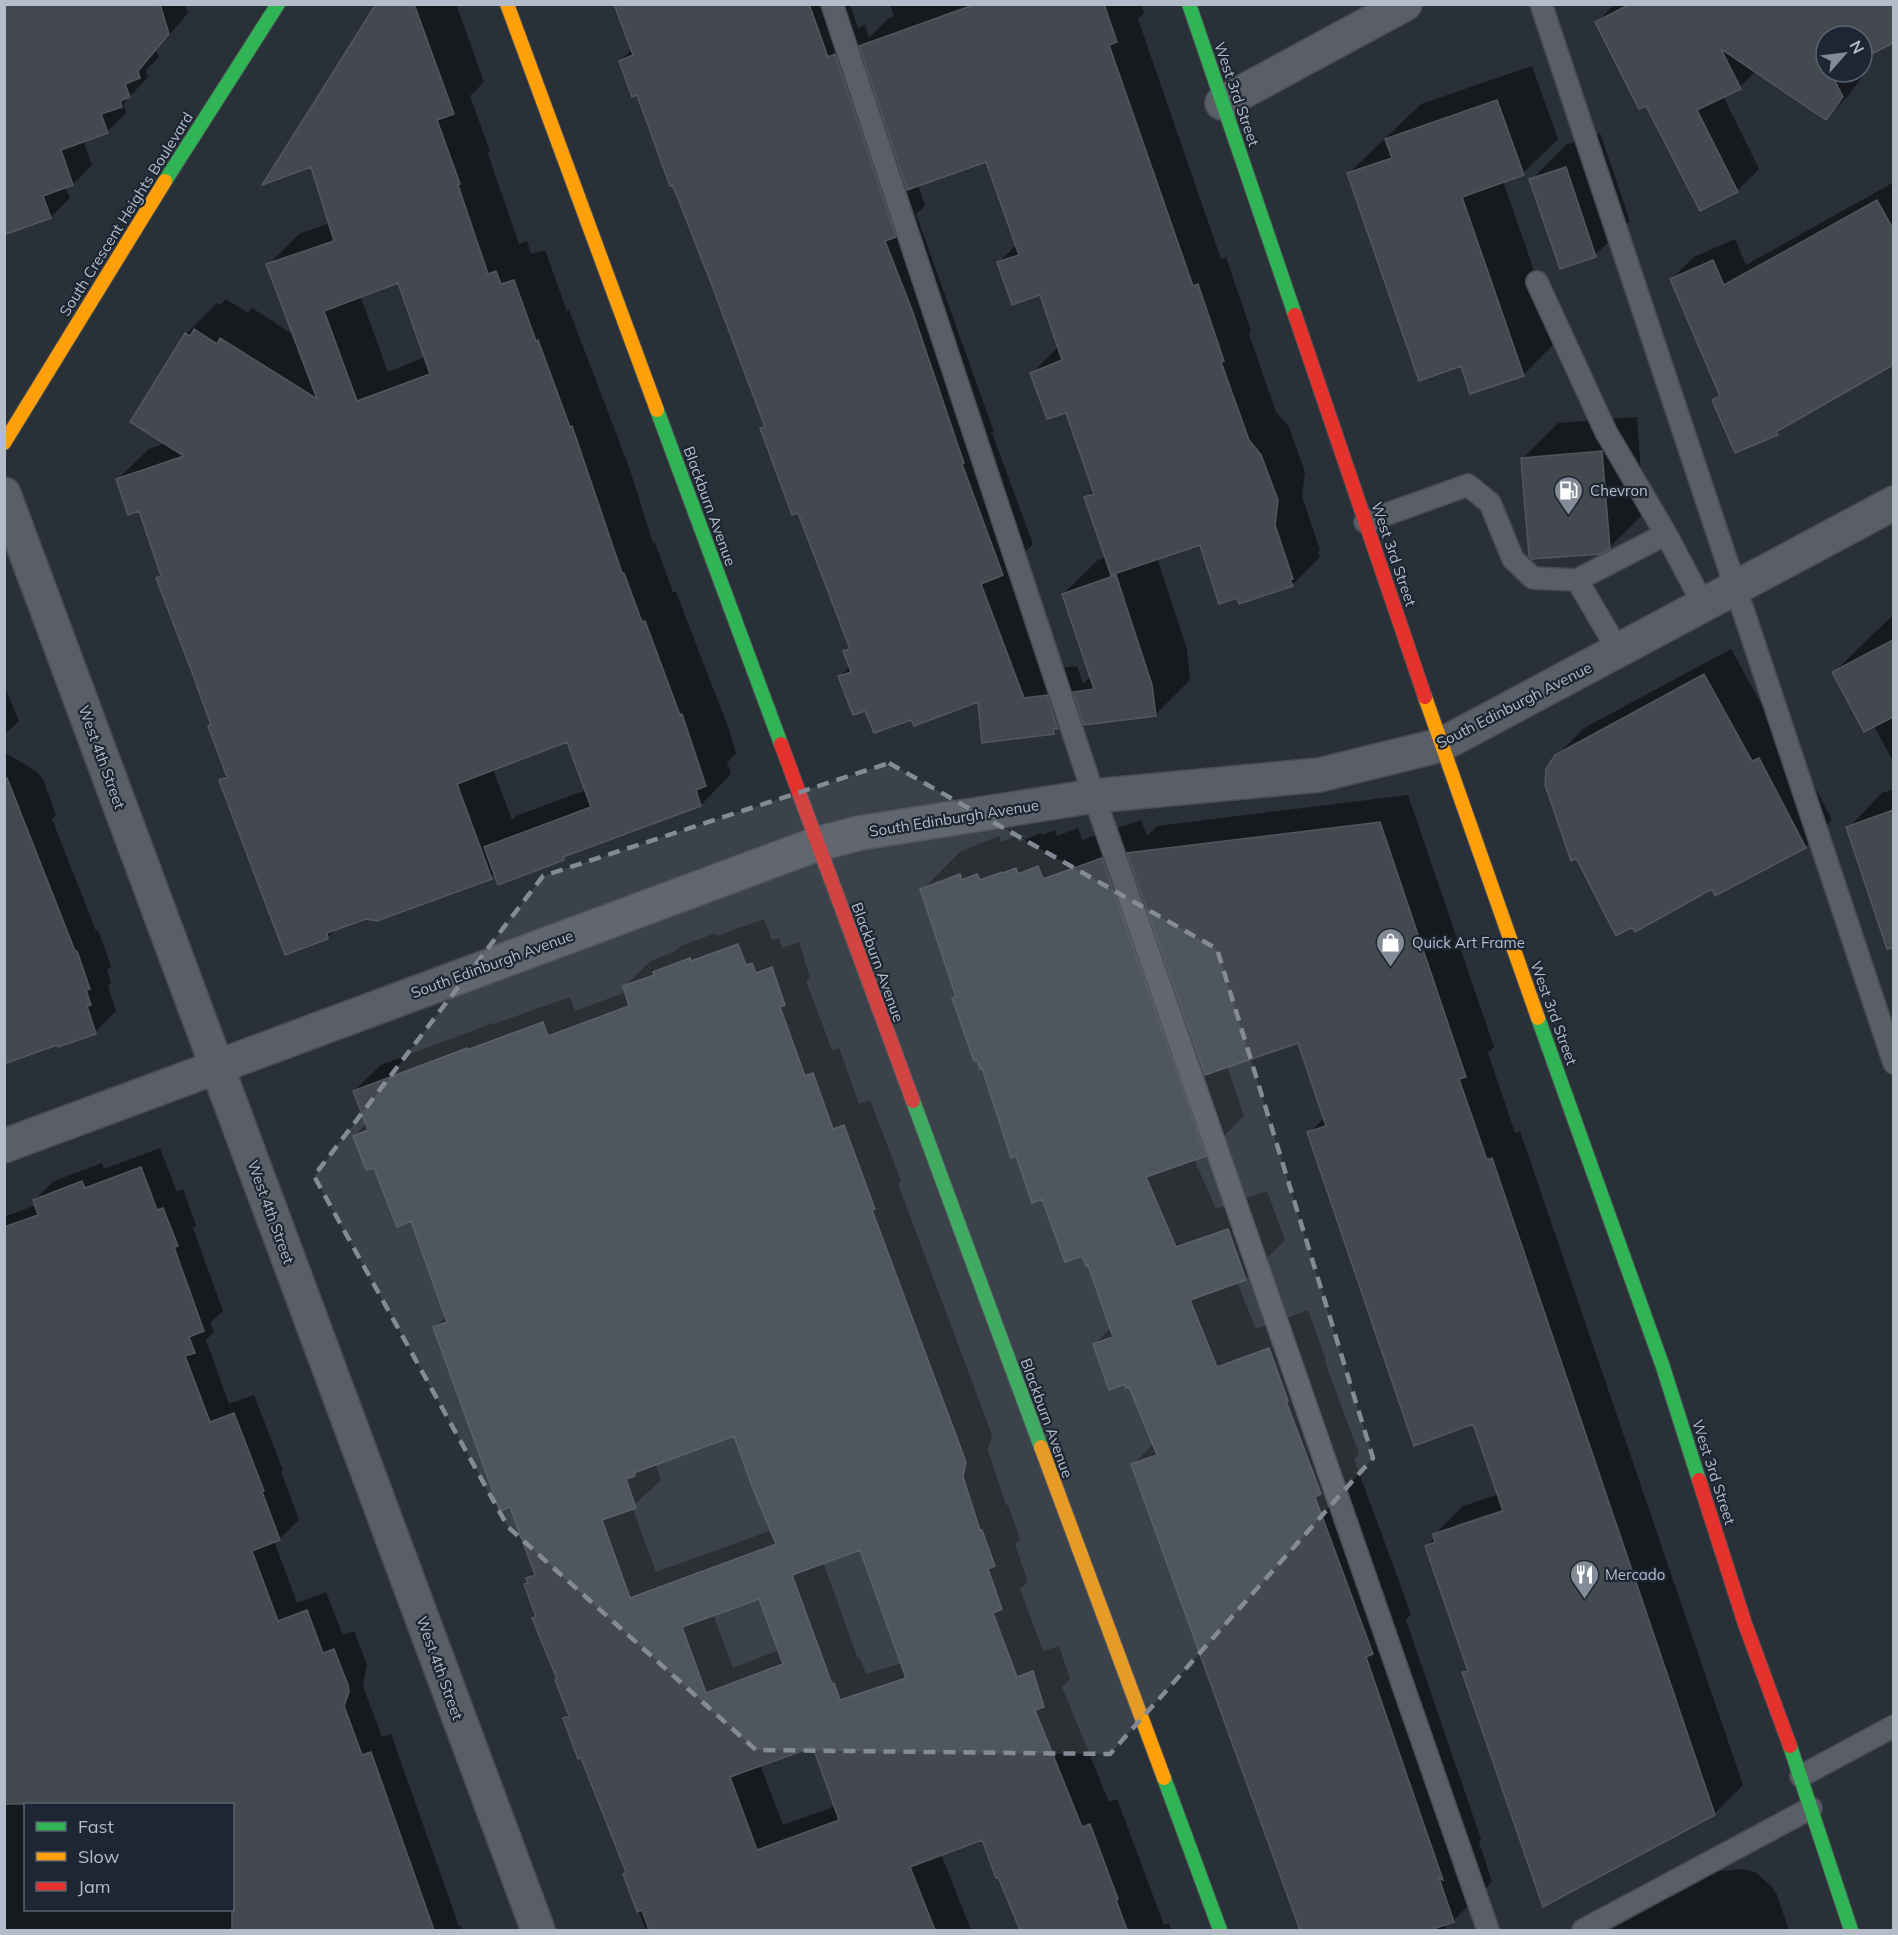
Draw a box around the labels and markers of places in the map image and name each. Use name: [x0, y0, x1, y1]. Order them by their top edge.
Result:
fuel station icon: Chevron: [1553, 474, 1585, 516]
place label: Chevron: [1590, 481, 1648, 500]
shop icon: Quick Art Frame: [1375, 926, 1407, 968]
place label: Quick Art Frame: [1412, 933, 1525, 952]
restaurant icon: Mercado: [1568, 1558, 1600, 1600]
place label: Mercado: [1605, 1565, 1665, 1584]

